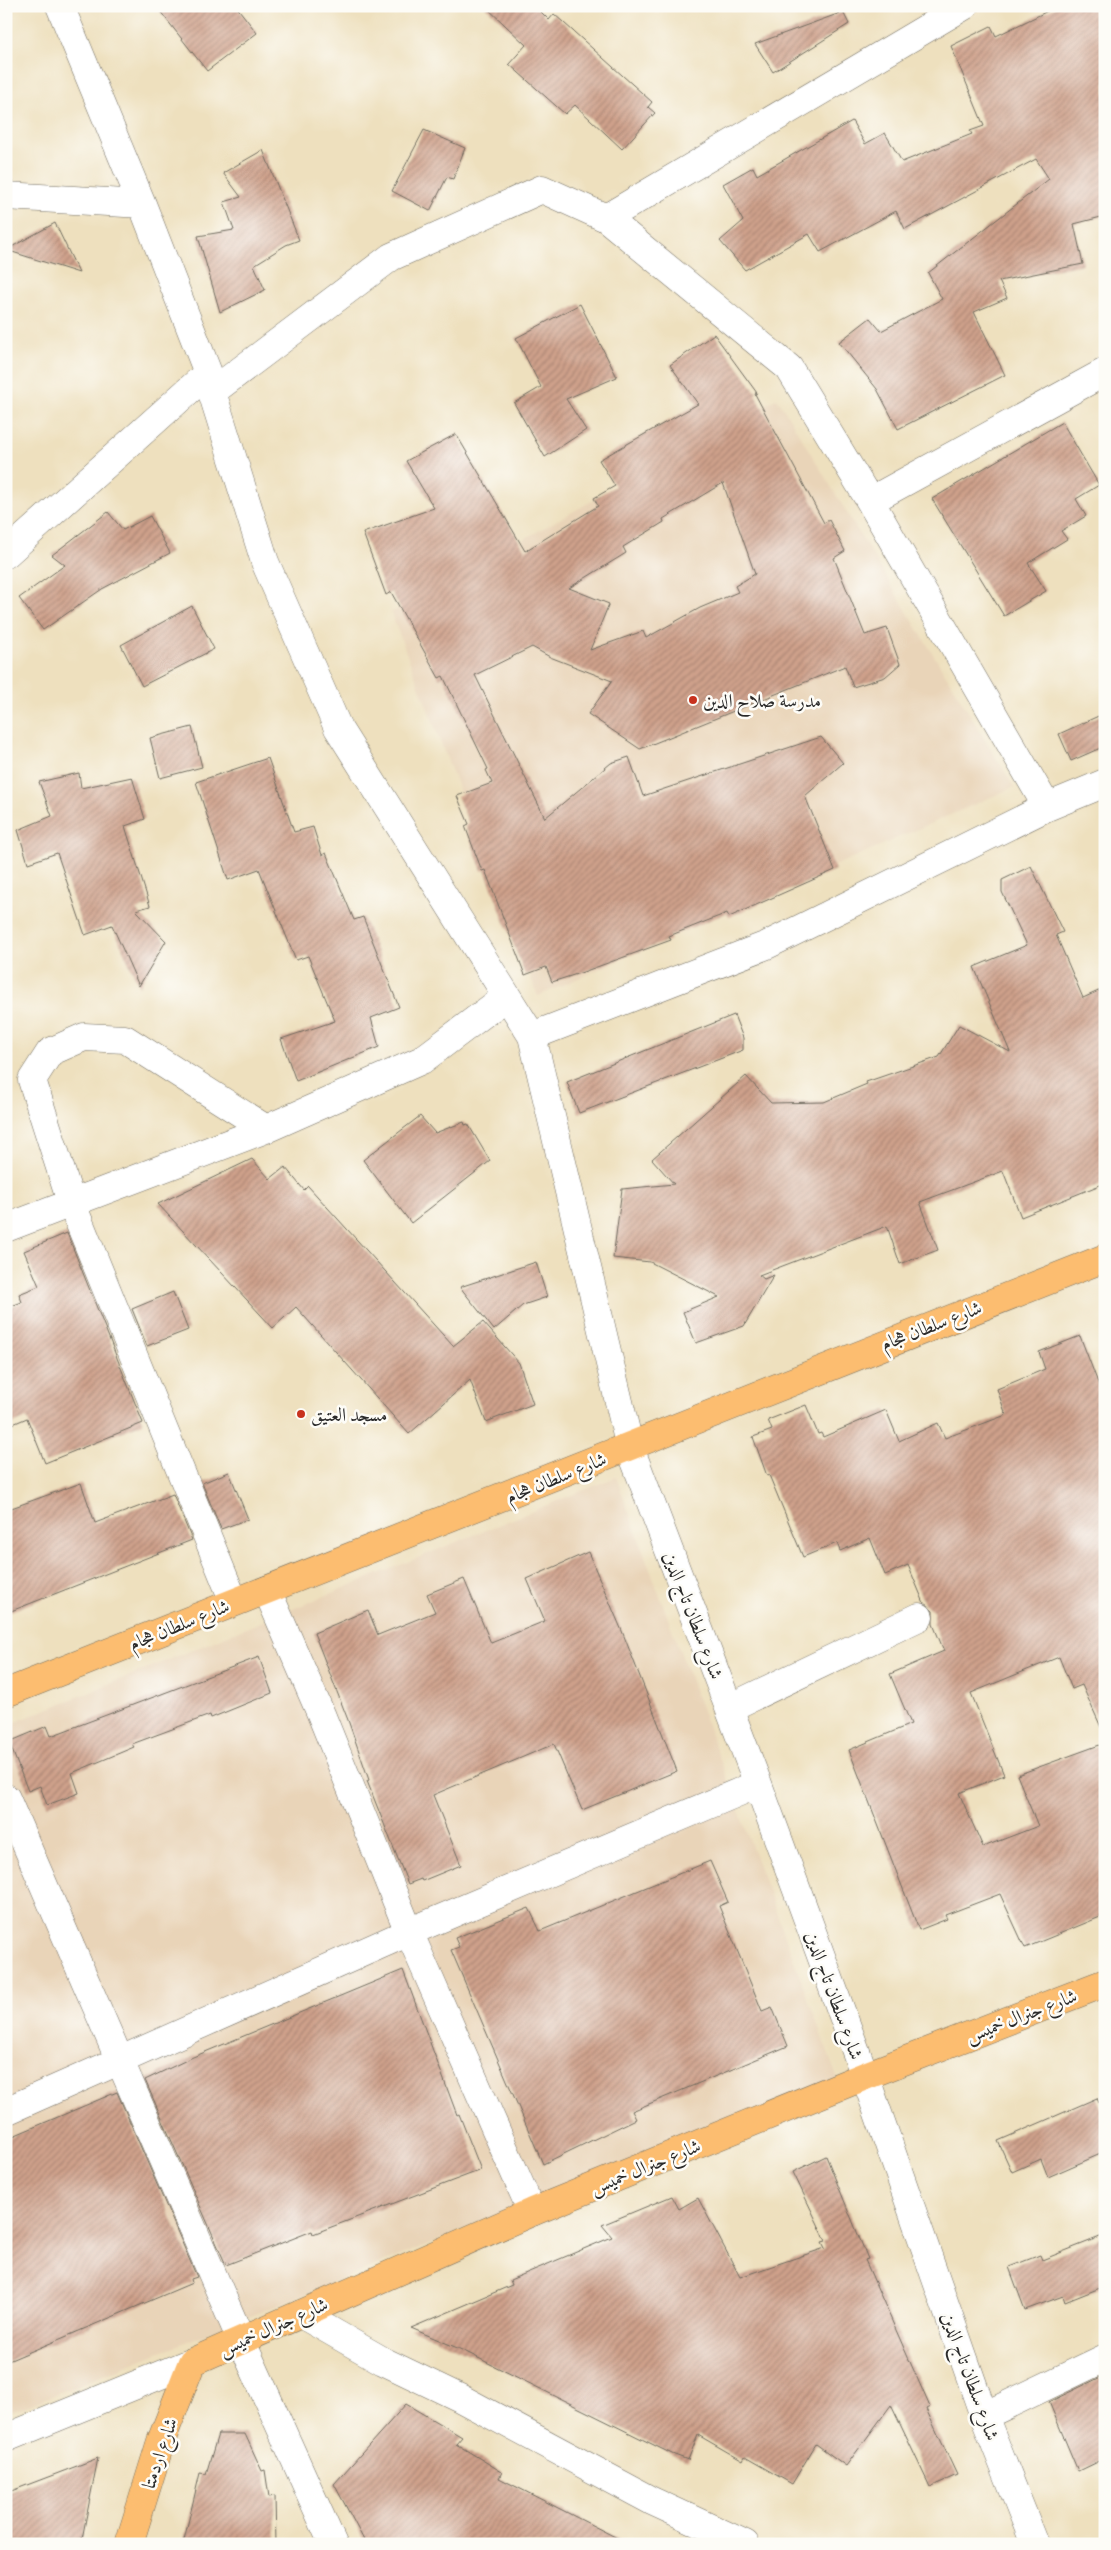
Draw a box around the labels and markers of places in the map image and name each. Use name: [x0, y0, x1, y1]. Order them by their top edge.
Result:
place label: مدرسة صلاح الدين: [703, 689, 821, 718]
marker: مدرسة صلاح الدين: [687, 694, 699, 706]
place label: مسجد العتيق: [311, 1403, 387, 1427]
marker: مسجد العتيق: [295, 1408, 307, 1420]

